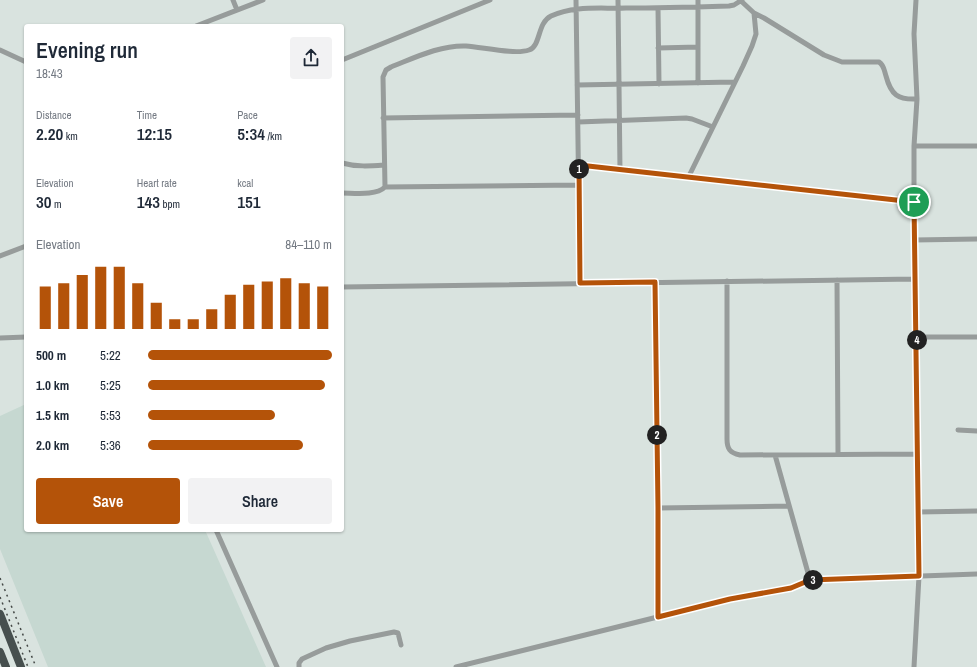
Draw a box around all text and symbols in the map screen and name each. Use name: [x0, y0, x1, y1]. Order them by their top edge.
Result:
text: Evening run: [36, 35, 138, 65]
button: share: [290, 37, 332, 79]
text: 18:43: [36, 65, 63, 82]
text: Distance: [36, 108, 72, 122]
text: Time: [137, 108, 157, 122]
text: Pace: [237, 108, 258, 122]
text: 2.20: [36, 122, 63, 145]
text: 12:15: [137, 122, 172, 145]
text: 5:34: [237, 122, 265, 145]
text: km: [63, 129, 78, 143]
text: /km: [265, 129, 282, 143]
pin: 1: [569, 159, 589, 179]
text: 1: [576, 162, 582, 176]
text: Elevation: [36, 176, 74, 190]
text: Heart rate: [137, 176, 177, 190]
text: kcal: [237, 176, 253, 190]
pin: [897, 185, 931, 219]
text: 30: [36, 190, 52, 213]
text: 143: [137, 190, 160, 213]
text: 151: [237, 190, 261, 213]
icon: arrive: [903, 191, 925, 213]
text: m: [52, 197, 62, 211]
text: bpm: [160, 197, 180, 211]
text: Elevation: [36, 236, 80, 253]
text: 84–110 m: [285, 236, 332, 253]
pin: 4: [907, 330, 927, 350]
text: 4: [914, 333, 920, 347]
text: 500 m: [36, 347, 66, 364]
text: 5:22: [100, 347, 121, 364]
text: 1.0 km: [36, 377, 69, 394]
text: 5:25: [100, 377, 121, 394]
text: 1.5 km: [36, 407, 69, 424]
text: 5:53: [100, 407, 121, 424]
pin: 2: [647, 425, 667, 445]
text: 2: [654, 428, 660, 442]
text: 2.0 km: [36, 437, 69, 454]
text: 5:36: [100, 437, 121, 454]
button: Save: [36, 478, 180, 524]
button: Share: [188, 478, 332, 524]
pin: 3: [803, 570, 823, 590]
text: 3: [810, 573, 816, 587]

